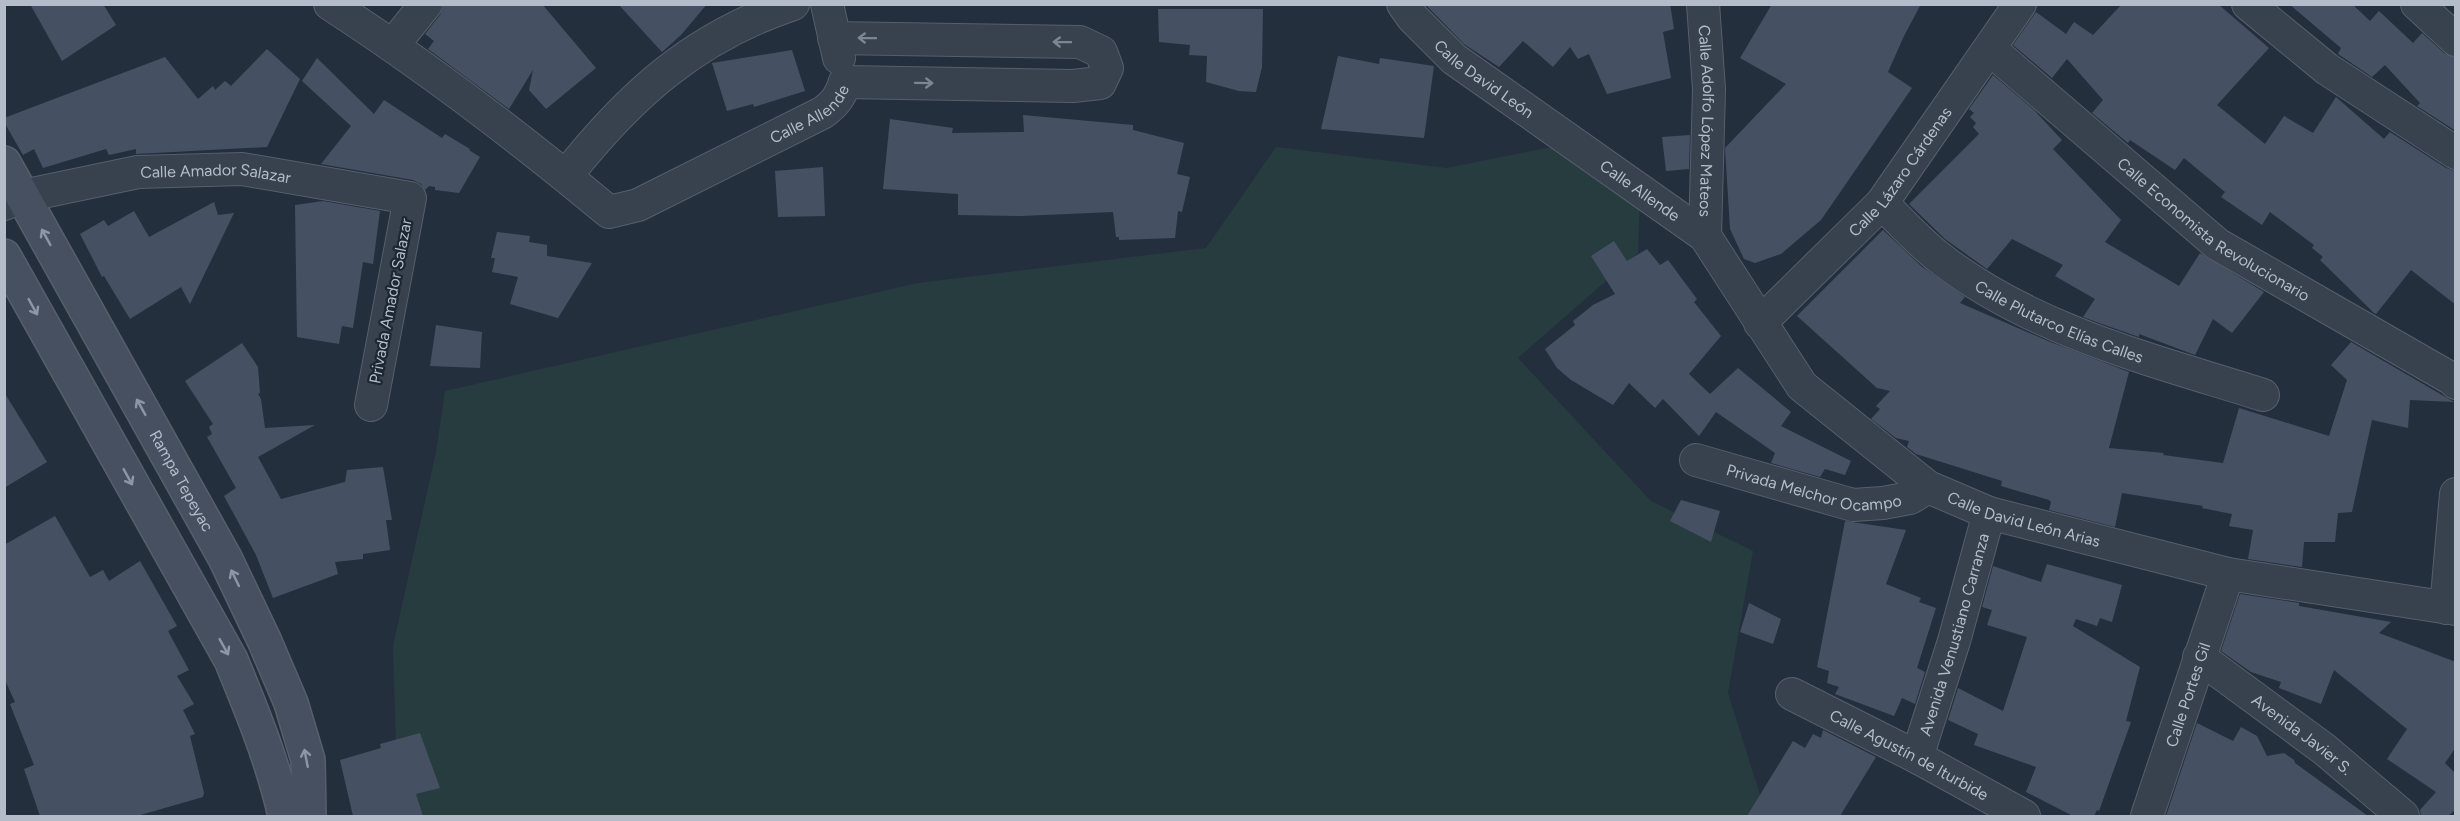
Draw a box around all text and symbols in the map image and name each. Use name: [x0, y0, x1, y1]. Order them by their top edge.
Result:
street label: Calle Adolfo López Mateos: [1694, 24, 1718, 217]
one-way arrow: [857, 32, 877, 44]
one-way arrow: [1052, 36, 1072, 48]
street label: Calle David León: [1430, 36, 1537, 122]
one-way arrow: [914, 77, 934, 88]
street label: Calle Allende: [767, 82, 853, 148]
street label: Calle Lázaro Cárdenas: [1845, 103, 1956, 241]
street label: Calle Economista Revolucionario: [2113, 154, 2313, 305]
street label: Calle Allende: [1596, 156, 1684, 225]
street label: Calle Amador Salazar: [140, 160, 293, 187]
street label: Privada Amador Salazar: [365, 216, 416, 385]
one-way arrow: [40, 228, 51, 246]
street label: Calle Plutarco Elías Calles: [1972, 276, 2146, 367]
one-way arrow: [27, 298, 39, 315]
one-way arrow: [135, 398, 147, 415]
street label: Rampa Tepeyac: [145, 427, 217, 535]
street label: Privada Melchor Ocampo: [1724, 460, 1903, 515]
one-way arrow: [122, 468, 134, 485]
street label: Calle David León Arias: [1944, 487, 2102, 551]
street label: Avenida Venustiano Carranza: [1915, 531, 1993, 738]
one-way arrow: [228, 569, 240, 587]
one-way arrow: [218, 638, 230, 655]
street label: Calle Portes Gil: [2162, 640, 2214, 749]
street label: Avenida Javier S.: [2248, 690, 2356, 779]
street label: Calle Agustín de Iturbide: [1826, 706, 1992, 805]
one-way arrow: [300, 749, 311, 769]

